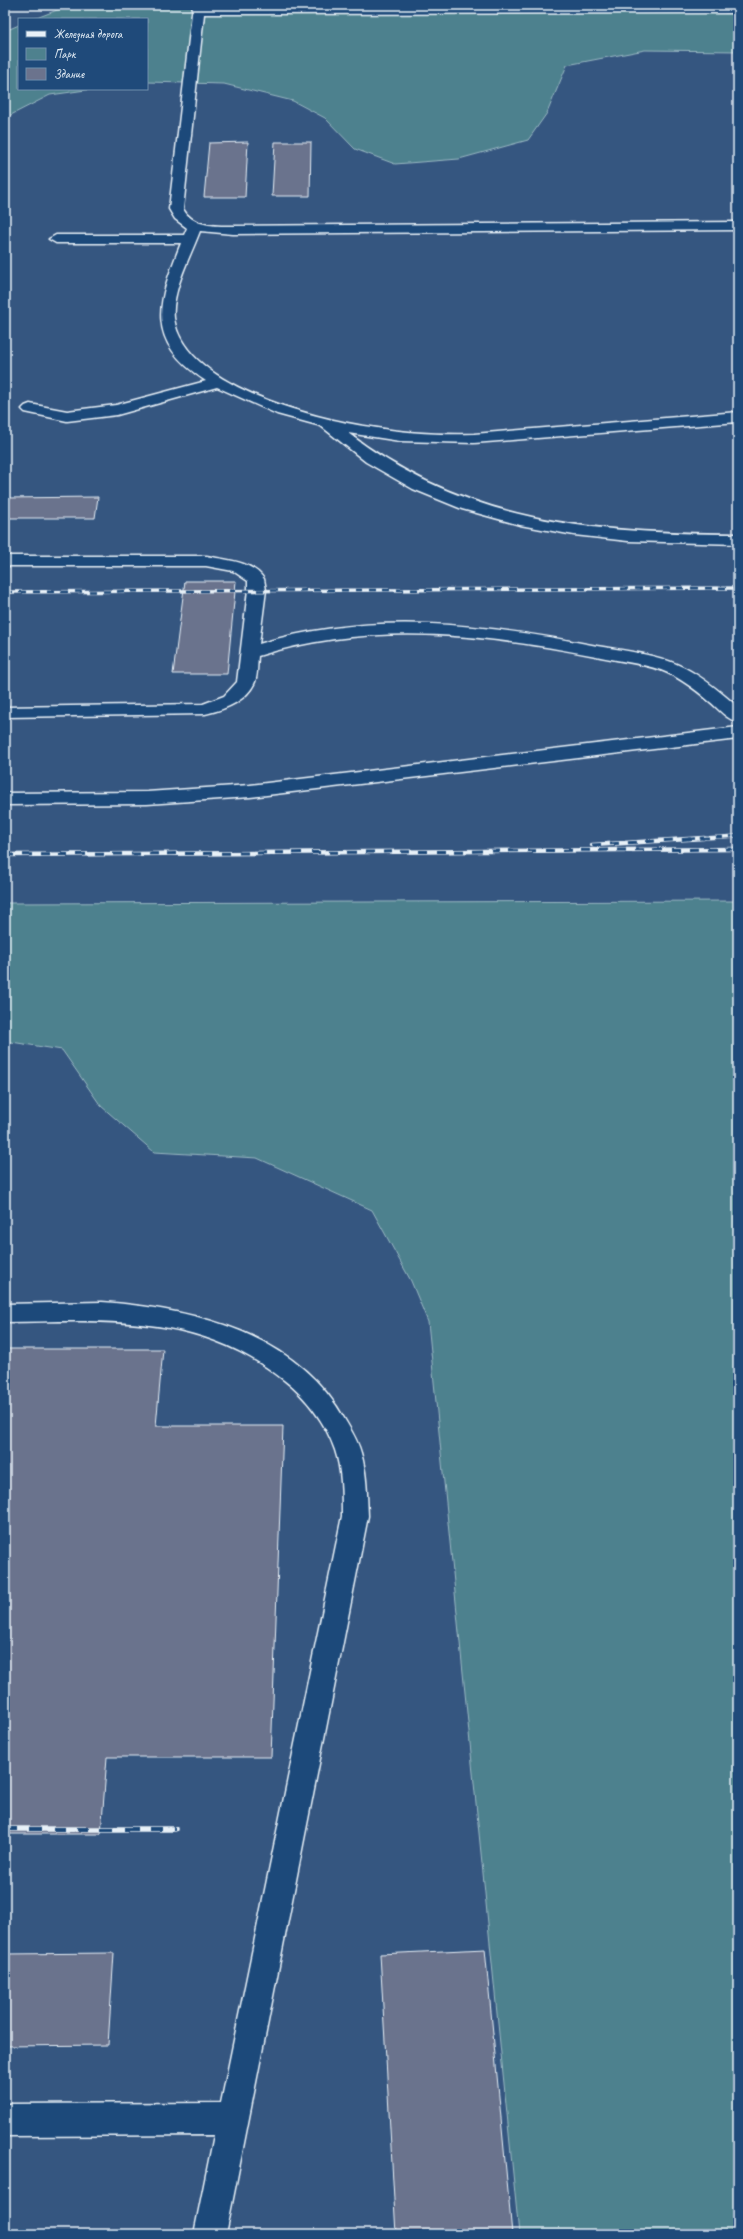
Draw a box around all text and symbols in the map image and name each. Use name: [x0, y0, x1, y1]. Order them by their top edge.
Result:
legend: [18, 18, 148, 90]
text: Железная дорога: [54, 26, 123, 42]
text: Парк: [54, 46, 77, 62]
text: Здание: [54, 66, 85, 82]

